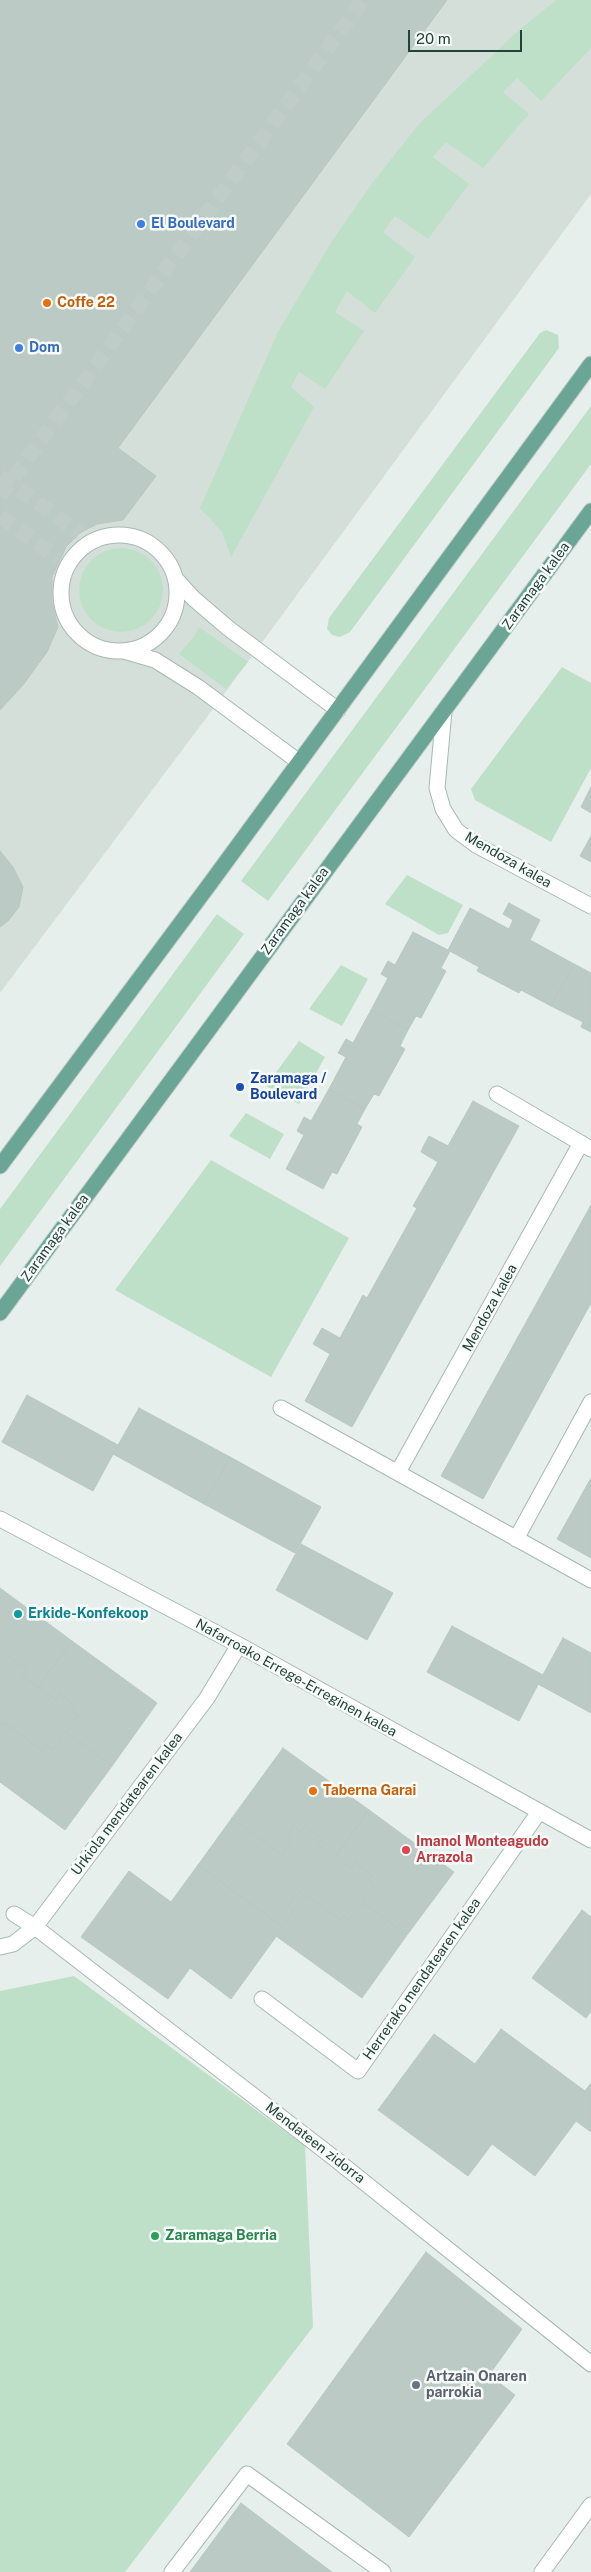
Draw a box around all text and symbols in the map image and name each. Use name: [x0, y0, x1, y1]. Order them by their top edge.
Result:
scale bar: [411, 20, 525, 52]
text: 20 m: [416, 30, 451, 47]
place label: El Boulevard: [151, 216, 235, 232]
marker: El Boulevard: [135, 218, 147, 230]
place label: Coffe 22: [57, 295, 115, 311]
marker: Coffe 22: [41, 297, 53, 309]
place label: Dom: [29, 340, 60, 356]
marker: Dom: [13, 342, 25, 354]
street label: Zaramaga kalea: [499, 539, 573, 633]
street label: Mendoza kalea: [462, 828, 554, 892]
street label: Zaramaga kalea: [258, 864, 332, 958]
place label: Zaramaga / Boulevard: [250, 1071, 326, 1104]
marker: Zaramaga / Boulevard: [234, 1081, 246, 1093]
street label: Zaramaga kalea: [18, 1191, 92, 1285]
street label: Mendoza kalea: [459, 1261, 521, 1355]
place label: Erkide-Konfekoop: [28, 1606, 148, 1622]
marker: Erkide-Konfekoop: [12, 1608, 24, 1620]
street label: Nafarroako Errege-Erreginen kalea: [192, 1615, 400, 1741]
street label: Urkiola mendatearen kalea: [68, 1729, 186, 1879]
place label: Taberna Garai: [323, 1783, 416, 1799]
marker: Taberna Garai: [307, 1785, 319, 1797]
place label: Imanol Monteagudo Arrazola: [416, 1834, 549, 1866]
marker: Imanol Monteagudo Arrazola: [400, 1844, 412, 1856]
street label: Herrerako mendatearen kalea: [360, 1895, 484, 2063]
street label: Mendateen zidorra: [262, 2099, 368, 2187]
place label: Zaramaga Berria: [165, 2228, 277, 2244]
marker: Zaramaga Berria: [149, 2230, 161, 2242]
place label: Artzain Onaren parrokia: [426, 2369, 527, 2402]
marker: Artzain Onaren parrokia: [410, 2379, 422, 2391]

